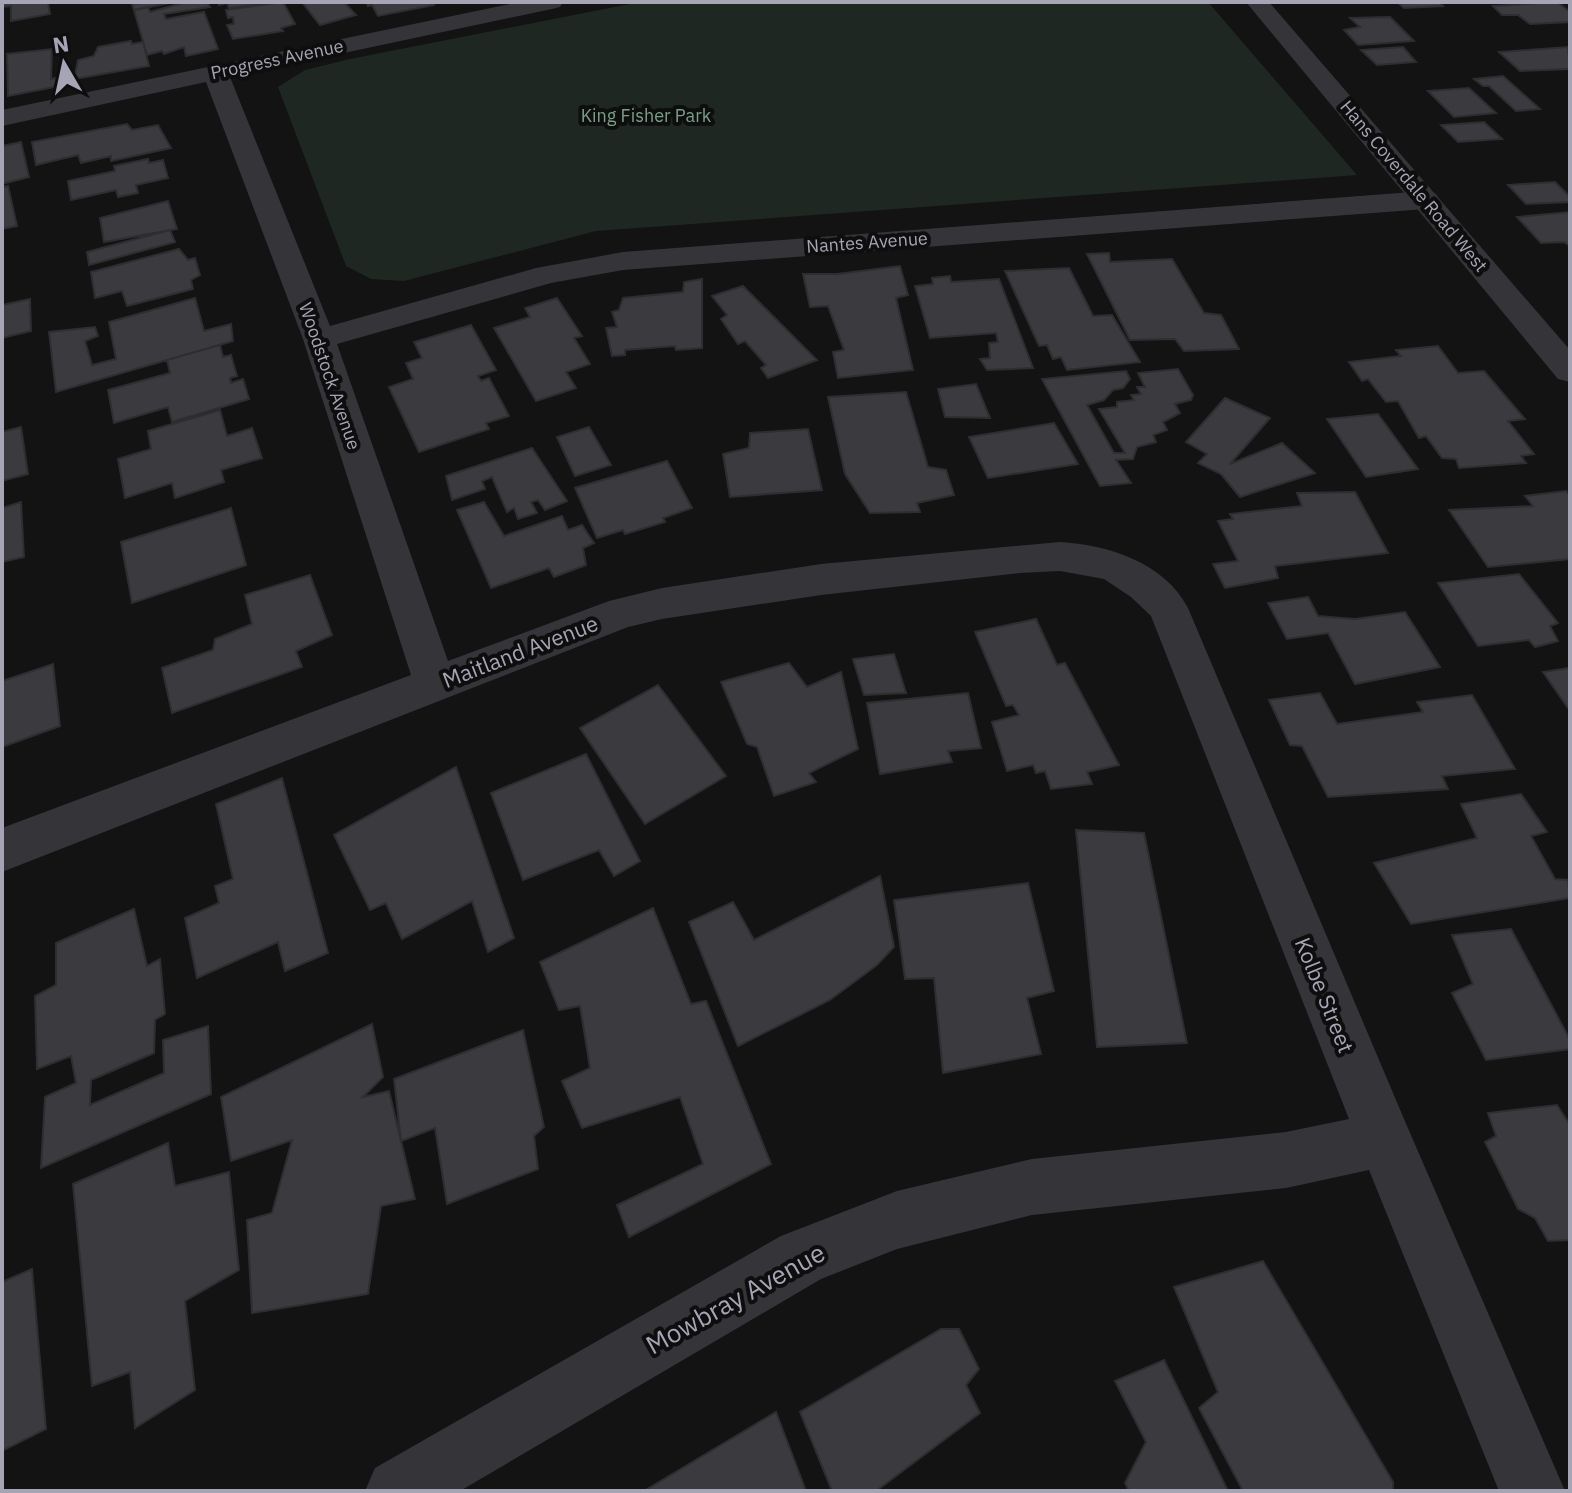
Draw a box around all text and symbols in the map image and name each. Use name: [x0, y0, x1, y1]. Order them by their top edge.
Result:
north arrow: [24, 24, 104, 104]
text: N: [51, 28, 71, 59]
street label: Progress Avenue: [209, 34, 346, 84]
street label: Hans Coverdale Road West: [1335, 95, 1493, 277]
park label: King Fisher Park: [581, 104, 712, 127]
street label: Nantes Avenue: [805, 226, 929, 258]
street label: Woodstock Avenue: [294, 299, 366, 453]
street label: Maitland Avenue: [438, 608, 602, 694]
street label: Kolbe Street: [1289, 933, 1361, 1057]
street label: Mowbray Avenue: [639, 1235, 831, 1361]

